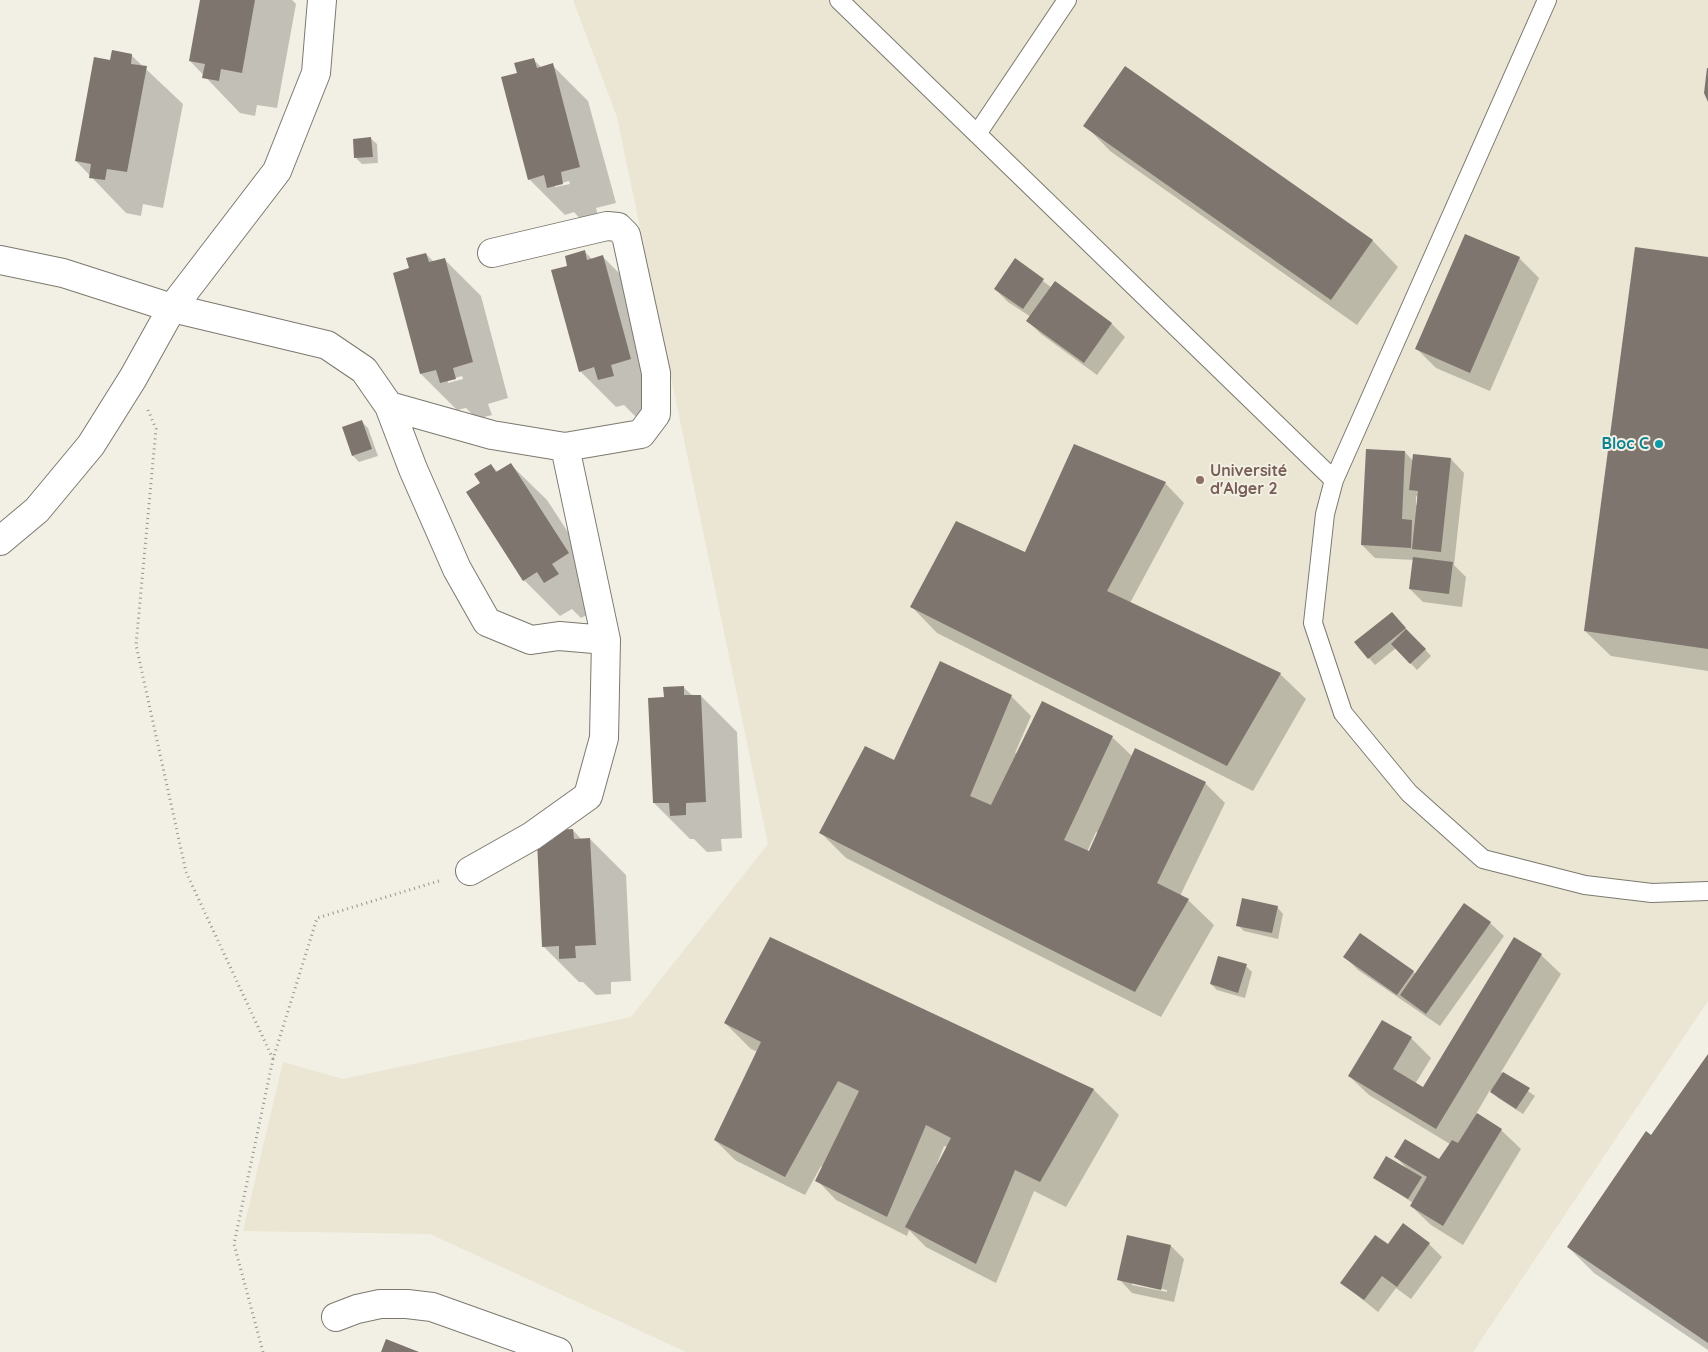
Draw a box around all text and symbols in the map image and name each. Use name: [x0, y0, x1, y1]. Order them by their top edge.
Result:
place label: Bloc C: [1602, 434, 1649, 454]
marker: Bloc C: [1653, 438, 1665, 450]
place label: Université d'Alger 2: [1210, 461, 1287, 499]
marker: Université d'Alger 2: [1194, 474, 1206, 486]

